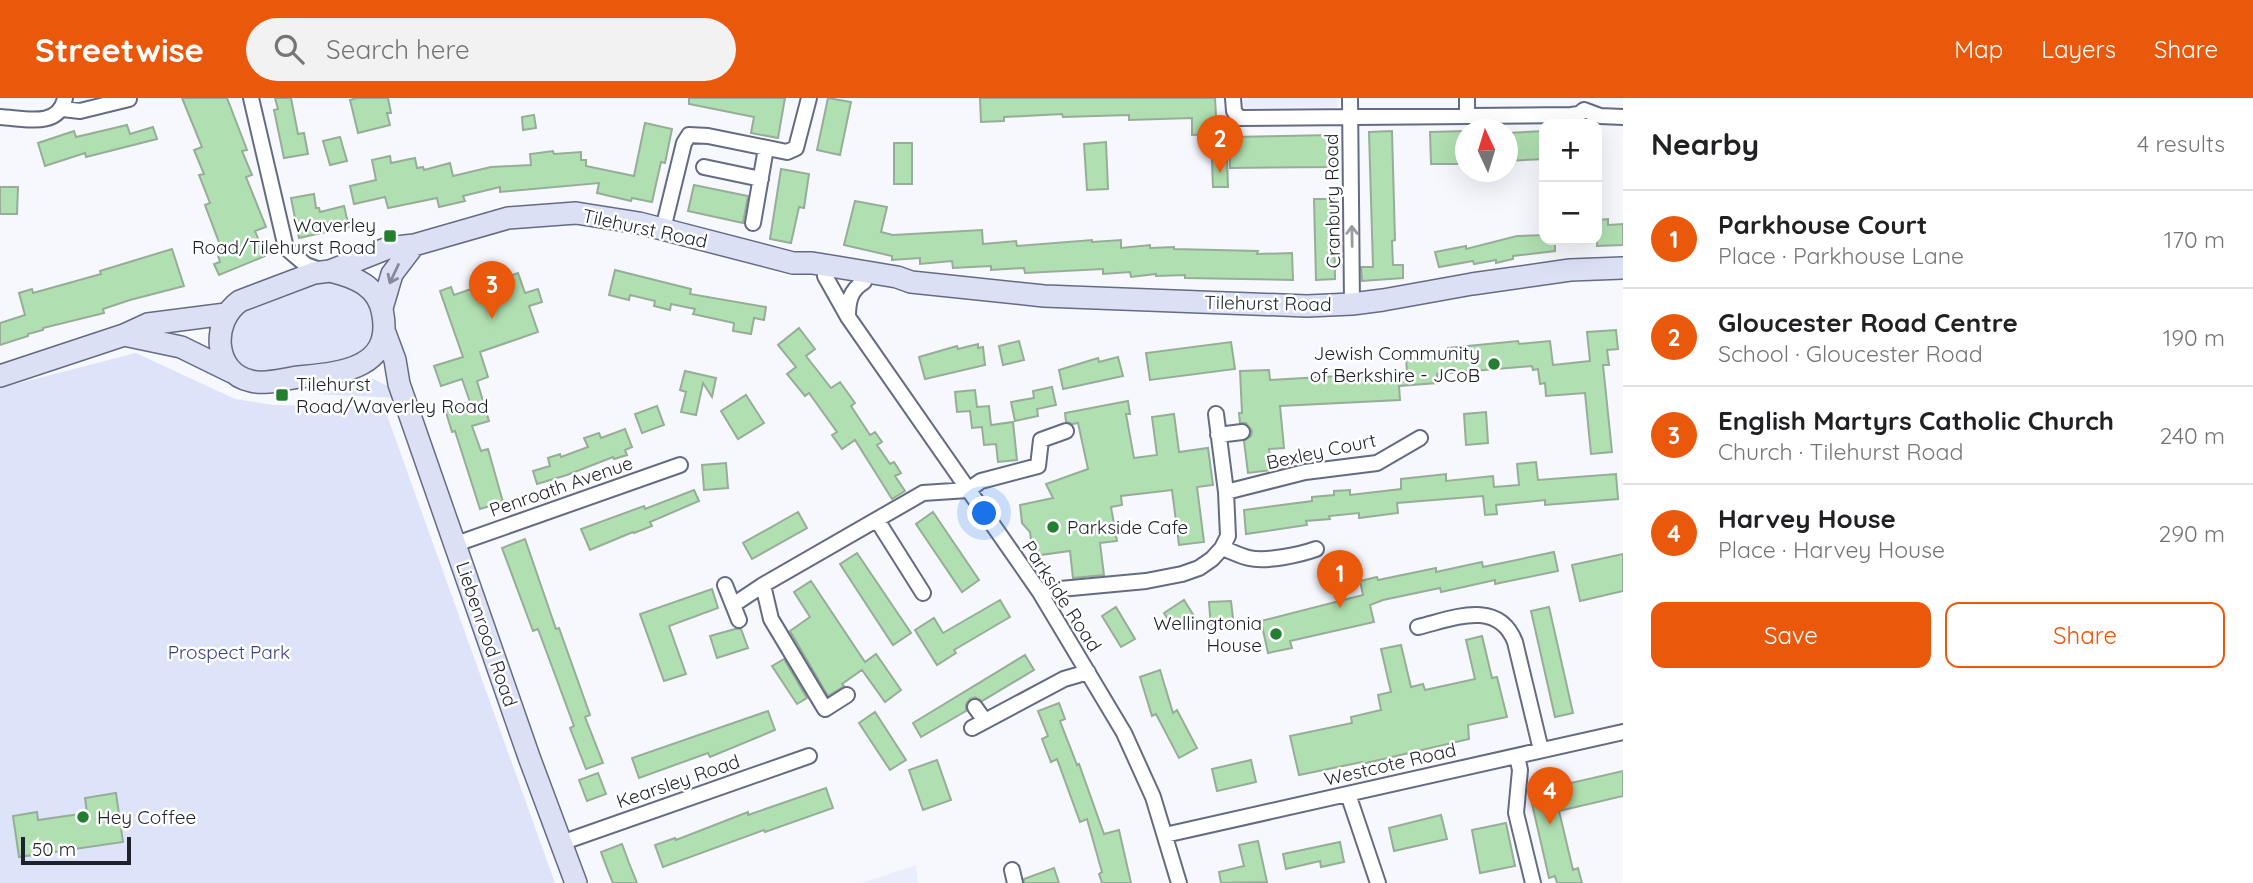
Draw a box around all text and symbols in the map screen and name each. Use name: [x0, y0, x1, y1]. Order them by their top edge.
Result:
search box: [246, 18, 736, 81]
text: Streetwise: [35, 29, 204, 70]
icon: search: [270, 30, 308, 68]
text: Search here: [326, 33, 470, 66]
text: Map: [1954, 34, 2003, 64]
text: Layers: [2041, 34, 2116, 64]
text: Share: [2154, 34, 2218, 64]
pin: 2: [1197, 115, 1243, 173]
north arrow: [1455, 119, 1518, 182]
map controls: [1539, 119, 1602, 245]
button: +: [1539, 119, 1602, 182]
text: Nearby: [1651, 125, 1759, 163]
text: 4 results: [2137, 129, 2225, 158]
street label: Cranbury Road: [1319, 133, 1345, 269]
button: −: [1539, 182, 1602, 245]
street label: Tilehurst Road: [580, 203, 710, 253]
text: Parkhouse Court: [1718, 208, 1927, 241]
place label: Waverley Road/Tilehurst Road: [192, 213, 376, 259]
one-way arrow: [1345, 225, 1359, 248]
text: 1: [1670, 225, 1678, 254]
text: 170 m: [2164, 225, 2225, 254]
marker: Waverley Road/Tilehurst Road: [382, 228, 398, 244]
text: Place · Parkhouse Lane: [1718, 241, 1964, 270]
pin: 3: [469, 261, 515, 319]
one-way arrow: [387, 263, 400, 284]
street label: Tilehurst Road: [1204, 290, 1332, 316]
text: Gloucester Road Centre: [1718, 306, 2018, 339]
text: 2: [1667, 323, 1681, 352]
text: 190 m: [2163, 323, 2225, 352]
text: School · Gloucester Road: [1718, 339, 1983, 368]
place label: Jewish Community of Berkshire - JCoB: [1310, 341, 1480, 387]
marker: Jewish Community of Berkshire - JCoB: [1486, 356, 1502, 372]
place label: Tilehurst Road/Waverley Road: [296, 372, 488, 418]
marker: Tilehurst Road/Waverley Road: [274, 387, 290, 403]
text: English Martyrs Catholic Church: [1718, 404, 2114, 437]
text: 3: [1668, 421, 1680, 450]
text: 240 m: [2160, 421, 2225, 450]
street label: Bexley Court: [1264, 428, 1378, 474]
text: Church · Tilehurst Road: [1718, 437, 1963, 466]
street label: Penroath Avenue: [486, 450, 636, 522]
your location: [967, 496, 1001, 530]
text: Harvey House: [1718, 502, 1896, 535]
place label: Parkside Cafe: [1067, 515, 1188, 539]
marker: Parkside Cafe: [1045, 519, 1061, 535]
text: 4: [1667, 519, 1681, 548]
text: 290 m: [2158, 519, 2225, 548]
text: Place · Harvey House: [1718, 535, 1945, 564]
street label: Parkside Road: [1017, 536, 1107, 656]
pin: 1: [1317, 550, 1363, 608]
street label: Liebenrood Road: [451, 558, 523, 710]
button: Save: [1651, 602, 1931, 668]
button: Share: [1945, 602, 2225, 668]
place label: Wellingtonia House: [1153, 611, 1262, 657]
marker: Wellingtonia House: [1268, 626, 1284, 642]
park label: Prospect Park: [168, 640, 290, 664]
street label: Westcote Road: [1322, 737, 1458, 791]
street label: Kearsley Road: [613, 749, 743, 813]
pin: 4: [1527, 767, 1573, 825]
place label: Hey Coffee: [97, 805, 196, 829]
marker: Hey Coffee: [75, 809, 91, 825]
scale bar: [21, 834, 131, 866]
text: 50 m: [32, 837, 76, 861]

